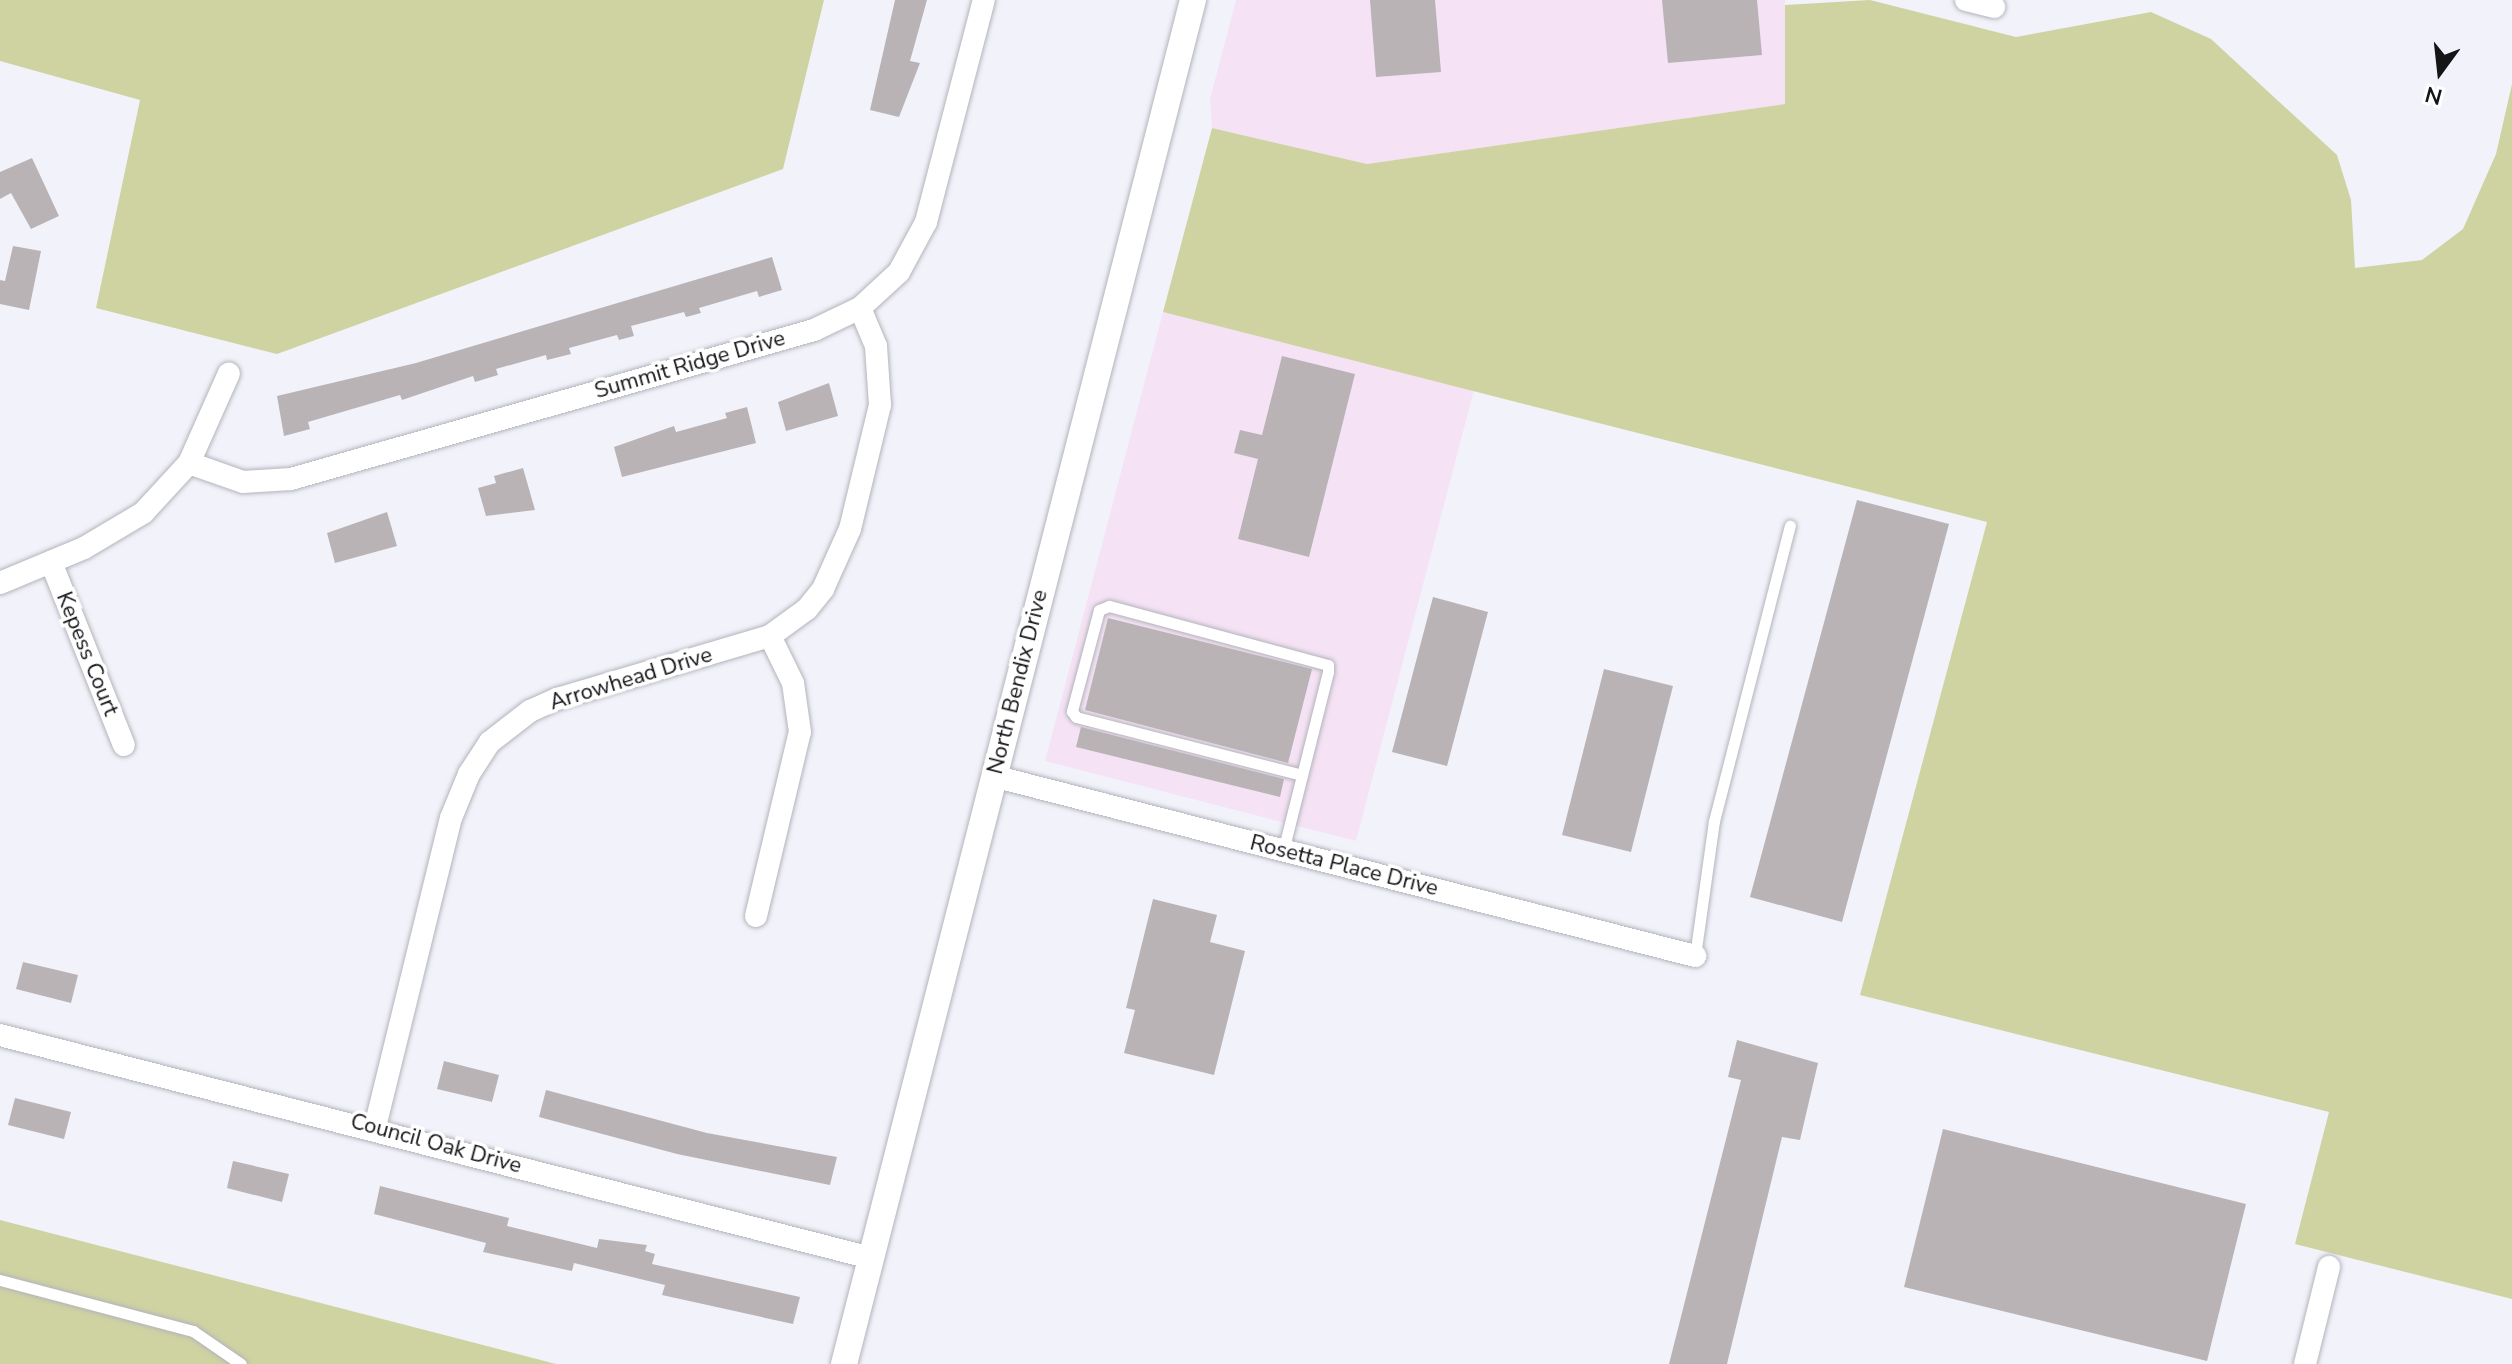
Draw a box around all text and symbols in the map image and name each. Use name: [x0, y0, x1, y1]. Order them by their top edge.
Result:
north arrow: [2400, 32, 2480, 112]
text: N: [2422, 79, 2446, 112]
street label: Summit Ridge Drive: [592, 325, 788, 405]
street label: North Bendix Drive: [982, 587, 1054, 777]
street label: Kepess Court: [50, 588, 124, 720]
street label: Arrowhead Drive: [546, 642, 716, 716]
street label: Rosetta Place Drive: [1247, 830, 1441, 902]
street label: Council Oak Drive: [348, 1108, 524, 1180]

